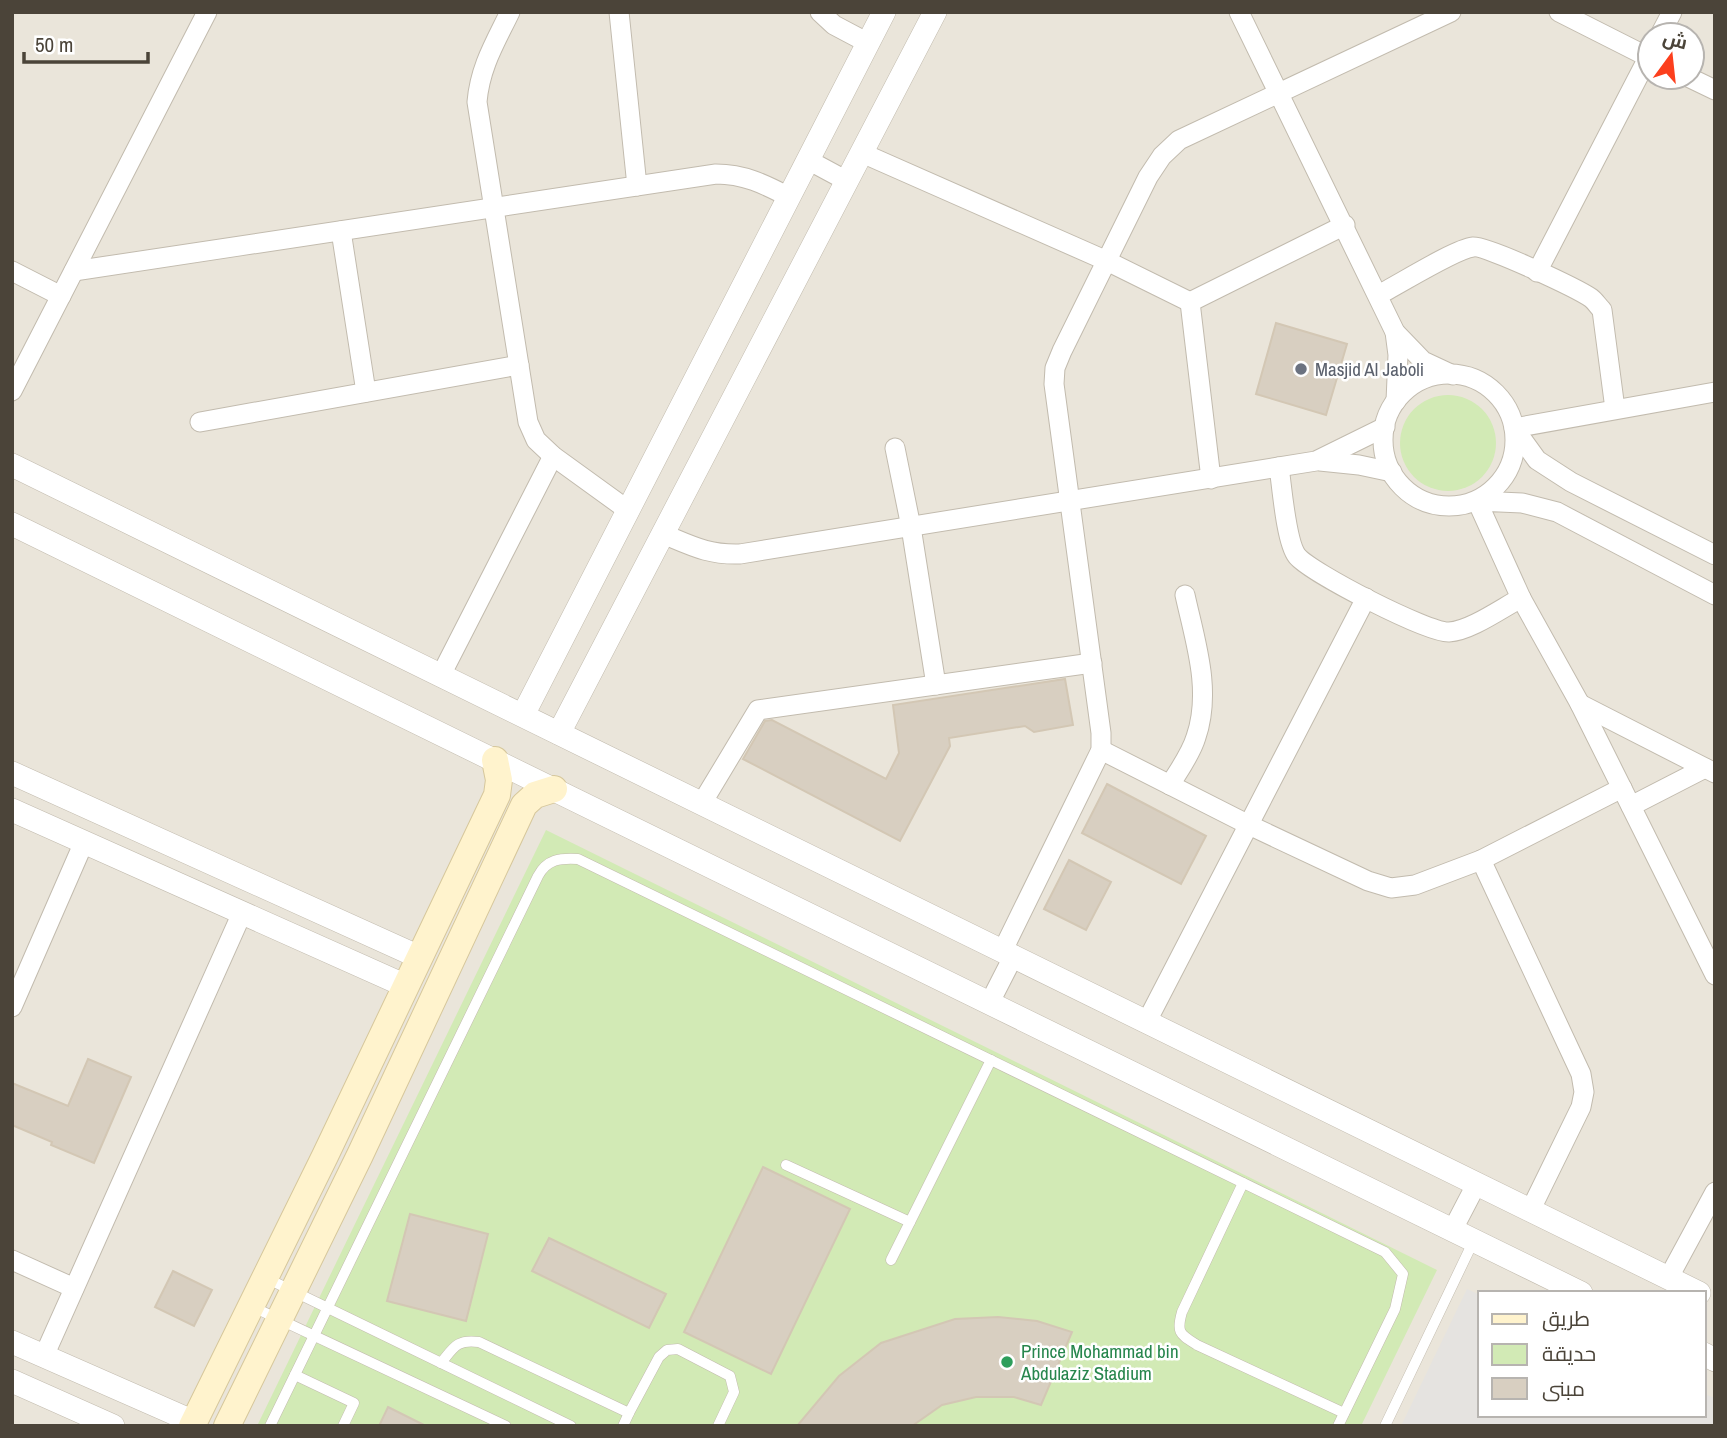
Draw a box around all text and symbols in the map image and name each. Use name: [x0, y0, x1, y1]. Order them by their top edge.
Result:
scale bar: [24, 21, 149, 65]
north arrow: [1636, 21, 1706, 91]
text: ش: [1660, 24, 1691, 55]
text: 50 m: [35, 30, 73, 59]
place label: Masjid Al Jaboli: [1315, 356, 1424, 382]
marker: Masjid Al Jaboli: [1293, 361, 1309, 377]
legend: [1478, 1291, 1706, 1417]
text: طريق: [1542, 1304, 1590, 1333]
place label: Prince Mohammad bin Abdulaziz Stadium: [1020, 1338, 1179, 1386]
text: حديقة: [1542, 1339, 1596, 1368]
marker: Prince Mohammad bin Abdulaziz Stadium: [999, 1354, 1015, 1370]
text: مبنى: [1542, 1374, 1585, 1403]

